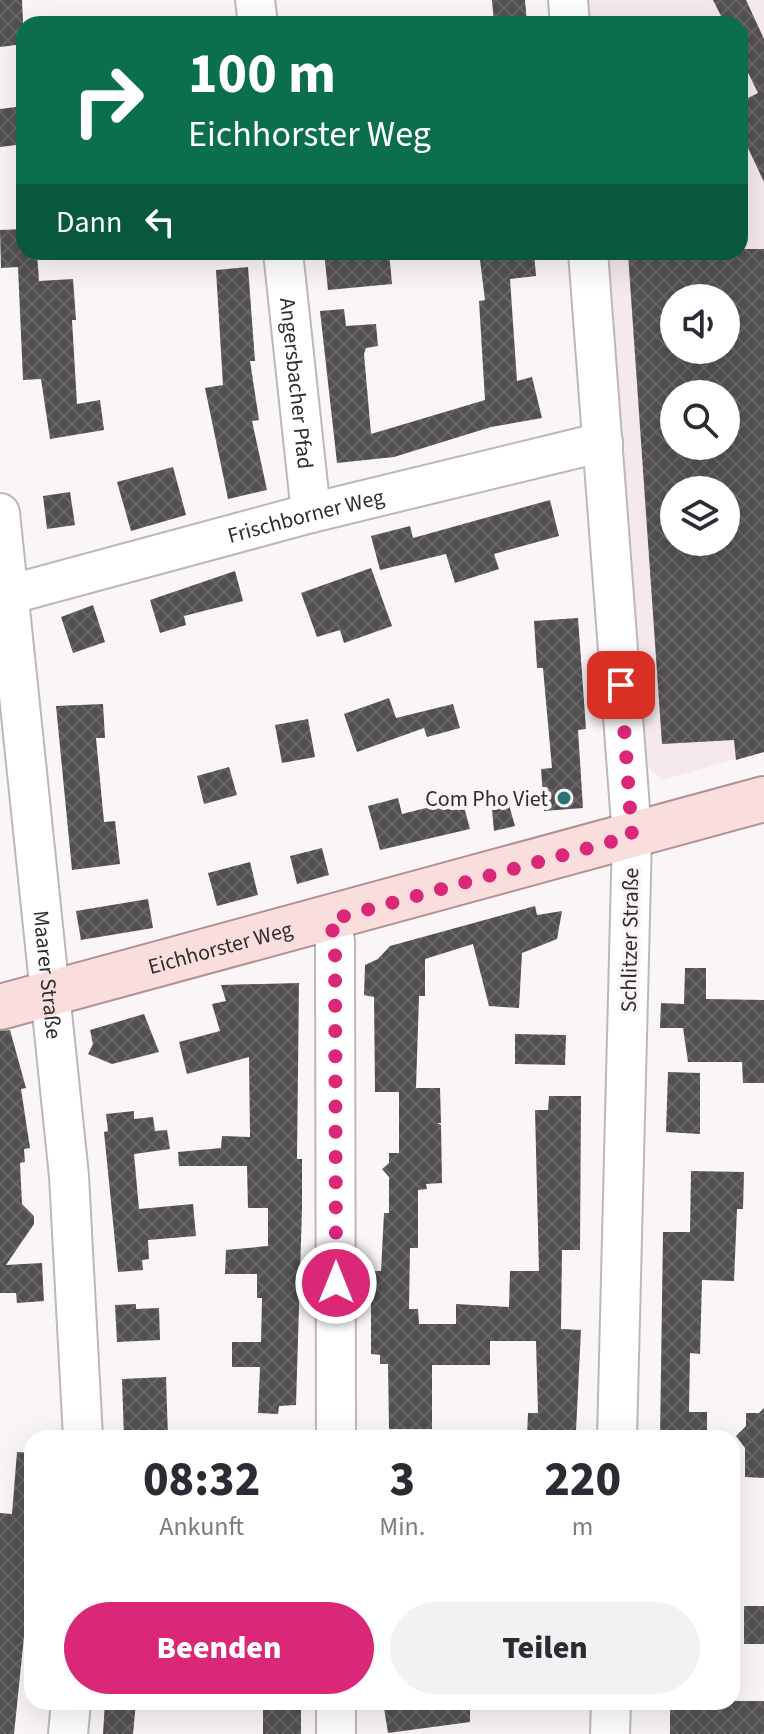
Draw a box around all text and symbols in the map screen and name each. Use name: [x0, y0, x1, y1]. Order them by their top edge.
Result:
text: 100 m: [188, 35, 336, 114]
icon: right: [56, 48, 160, 152]
text: Eichhorster Weg: [188, 109, 431, 160]
icon: left: [138, 200, 182, 244]
text: Dann: [56, 201, 122, 244]
map controls: [660, 284, 740, 556]
button: sound: [660, 284, 740, 364]
street label: Angersbacher Pfad: [271, 296, 321, 471]
button: search: [660, 380, 740, 460]
button: layers: [660, 476, 740, 556]
street label: Frischborner Weg: [224, 481, 387, 552]
pin: [587, 651, 655, 719]
icon: arrive: [599, 663, 643, 707]
place label: Com Pho Viet: [425, 783, 549, 815]
marker: Com Pho Viet: [555, 789, 573, 807]
street label: Schlitzer Straße: [613, 867, 647, 1013]
street label: Maarer Straße: [24, 909, 70, 1041]
street label: Eichhorster Weg: [144, 913, 296, 983]
position arrow: [294, 1241, 378, 1325]
text: 08:32: [143, 1446, 260, 1514]
text: 3: [389, 1446, 415, 1514]
text: 220: [544, 1446, 621, 1514]
text: Ankunft: [159, 1508, 244, 1545]
text: Min.: [379, 1508, 425, 1545]
text: m: [572, 1508, 593, 1545]
button: Beenden: [64, 1602, 374, 1694]
button: Teilen: [390, 1602, 700, 1694]

